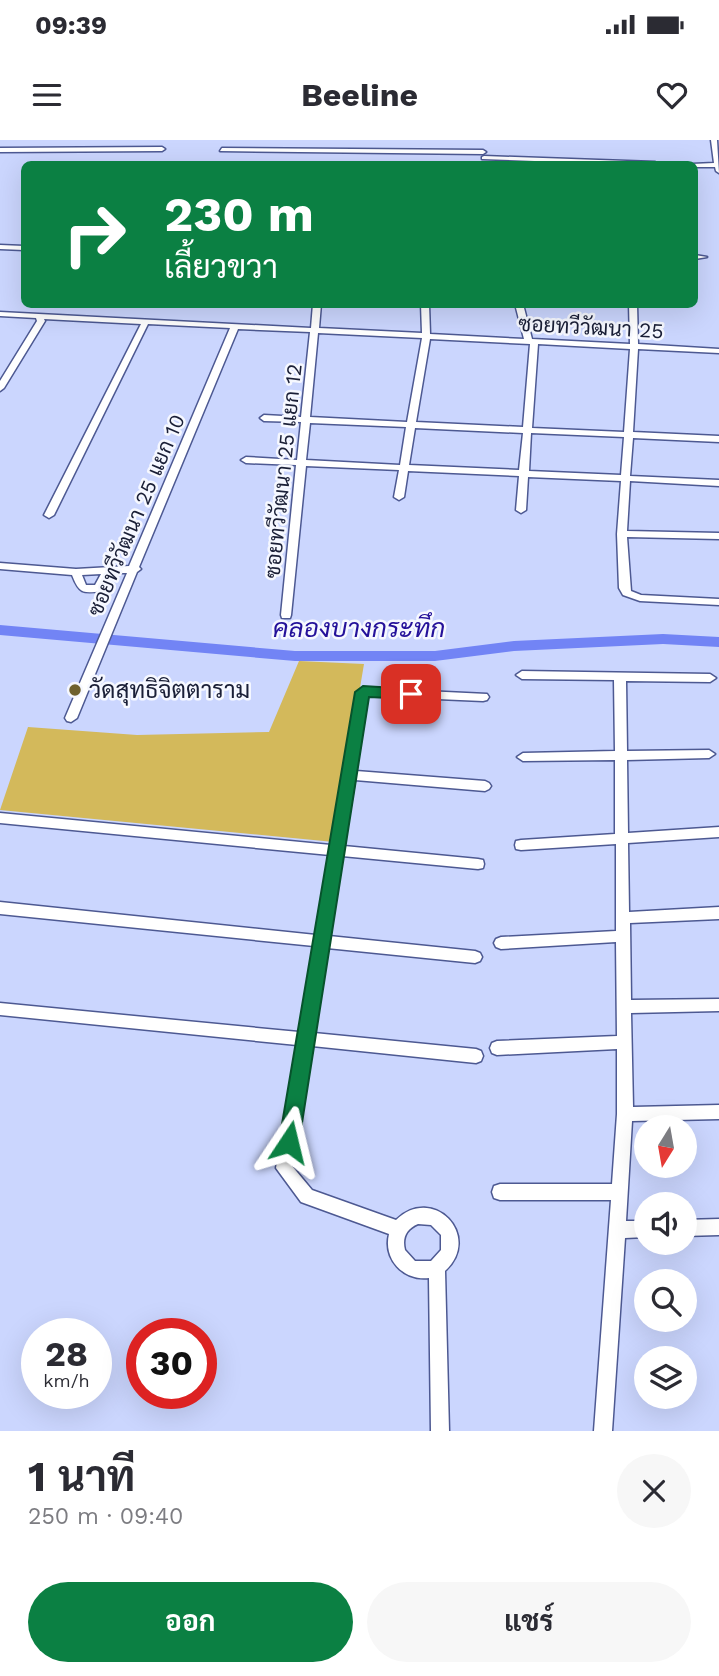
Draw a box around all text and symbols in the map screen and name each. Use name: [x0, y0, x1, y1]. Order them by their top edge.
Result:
text: 09:39: [35, 10, 107, 40]
icon: menu: [28, 76, 66, 114]
text: Beeline: [301, 76, 418, 114]
icon: heart: [653, 76, 691, 114]
text: 230 m: [164, 185, 314, 243]
icon: right: [49, 189, 140, 280]
text: เลี้ยวขวา: [164, 248, 278, 286]
street label: ซอยทวีวัฒนา 25: [518, 311, 664, 343]
street label: ซอยทวีวัฒนา 25 แยก 12: [259, 362, 307, 580]
street label: ซอยทวีวัฒนา 25 แยก 10: [82, 410, 190, 620]
water label: คลองบางกระทึก: [273, 612, 445, 643]
pin: [381, 664, 441, 724]
icon: arrive: [392, 675, 430, 713]
place label: วัดสุทธิจิตตาราม: [89, 676, 250, 706]
marker: วัดสุทธิจิตตาราม: [67, 682, 83, 698]
position arrow: [252, 1105, 326, 1179]
north arrow: [634, 1115, 696, 1178]
map controls: [634, 1115, 697, 1409]
button: sound: [634, 1192, 697, 1255]
button: search: [634, 1269, 697, 1332]
speed limit sign: 30: [126, 1318, 217, 1409]
text: 28: [45, 1333, 88, 1375]
button: layers: [634, 1346, 697, 1409]
text: km/h: [43, 1370, 90, 1391]
text: 1 นาที: [28, 1452, 135, 1501]
button: close: [617, 1454, 691, 1528]
text: 250 m · 09:40: [28, 1503, 183, 1530]
button: ออก: [28, 1582, 353, 1662]
button: แชร์: [367, 1582, 691, 1662]

